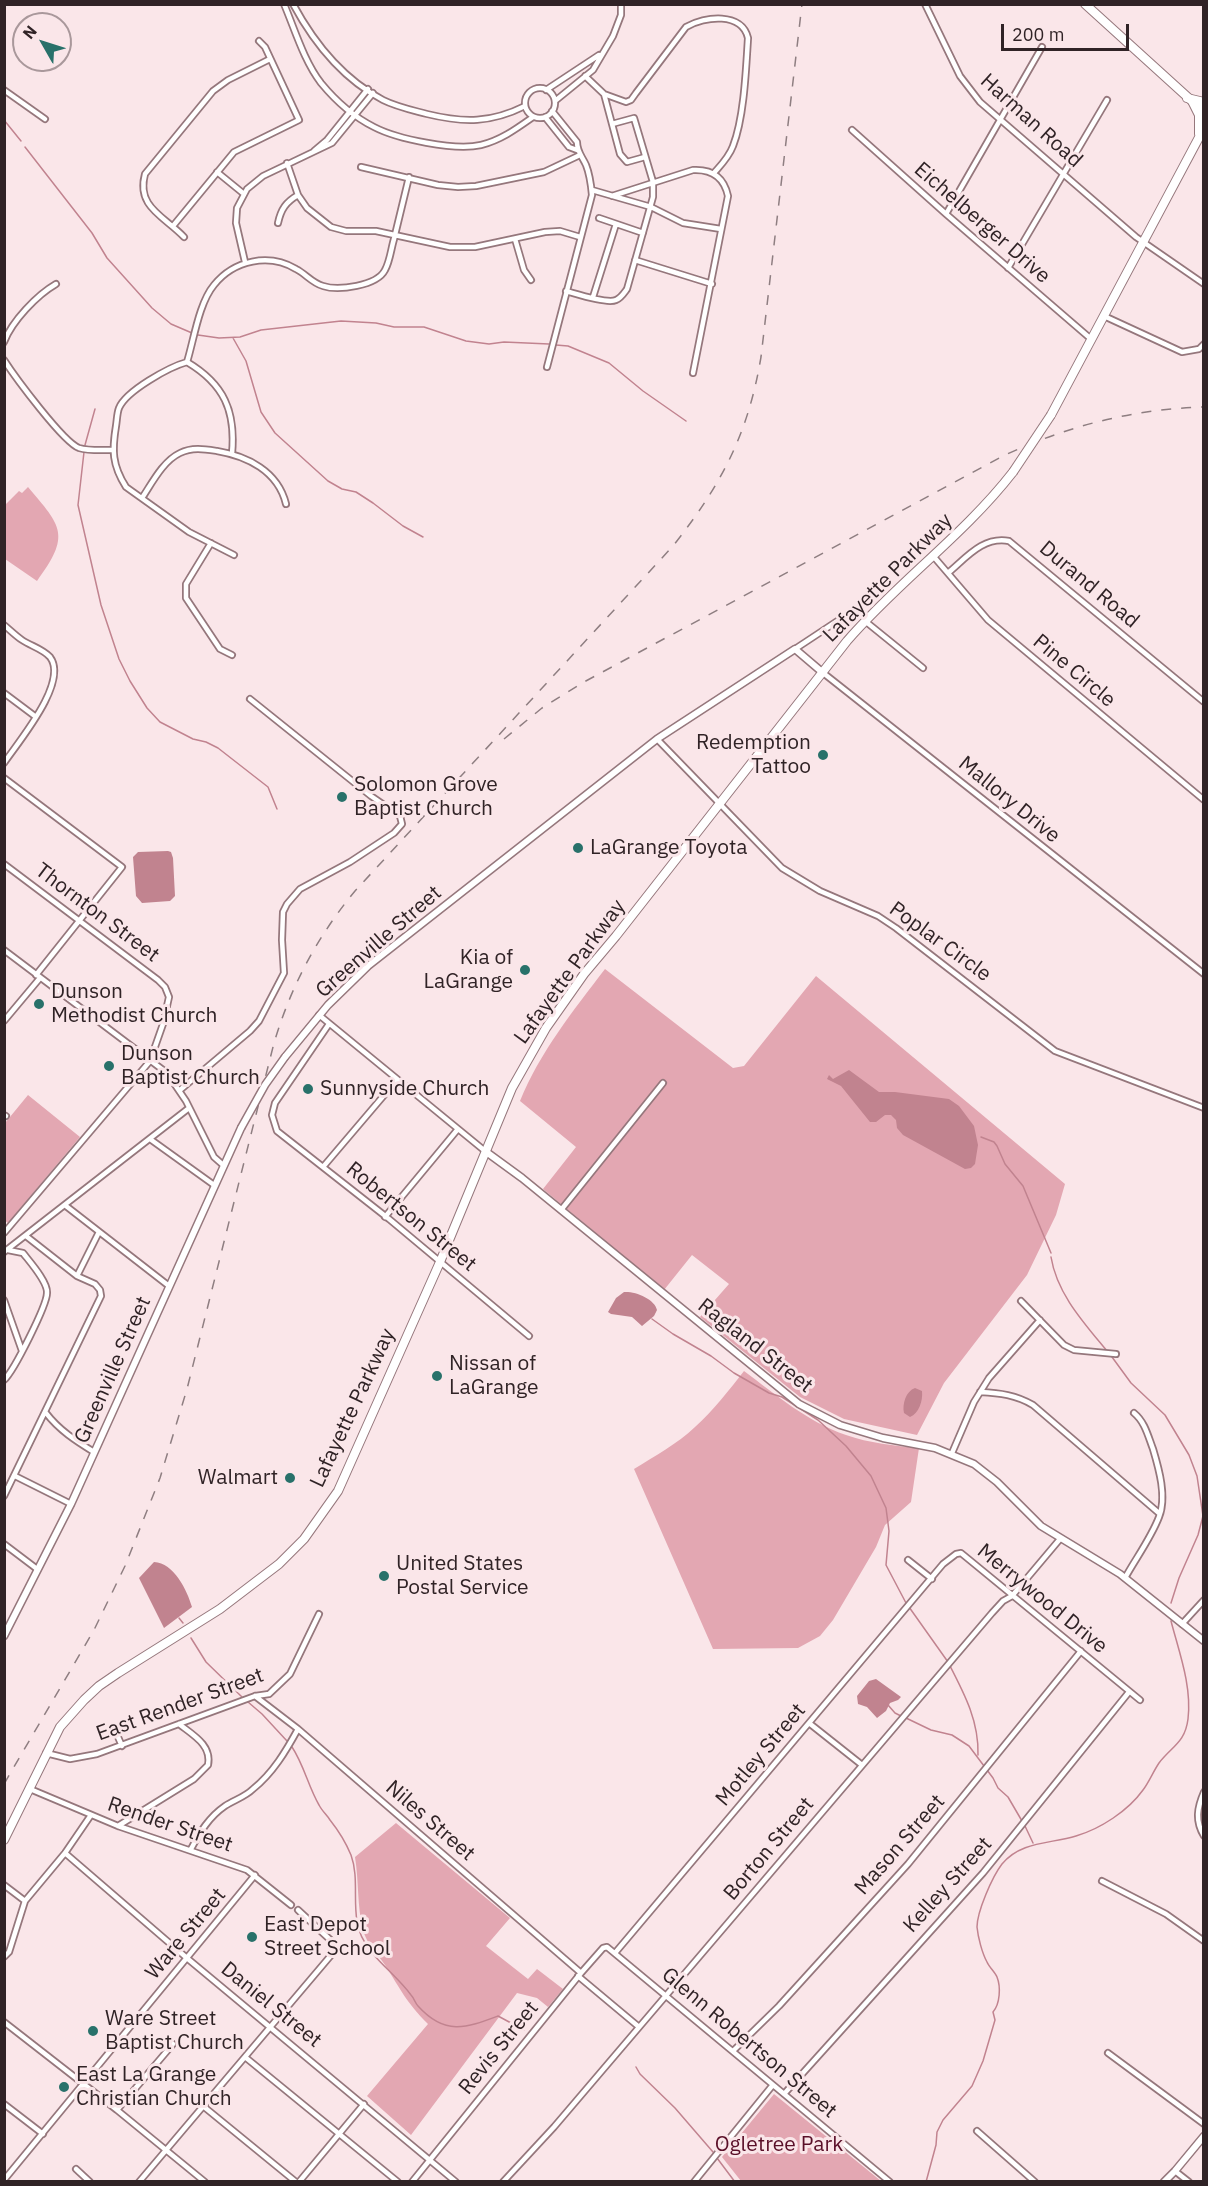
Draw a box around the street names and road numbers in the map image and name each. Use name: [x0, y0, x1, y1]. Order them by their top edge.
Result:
street label: Harman Road: [975, 69, 1087, 173]
street label: Eichelberger Drive: [909, 157, 1055, 289]
street label: Lafayette Parkway: [818, 508, 958, 648]
street label: Durand Road: [1034, 536, 1144, 634]
street label: Pine Circle: [1028, 629, 1120, 713]
street label: Mallory Drive: [953, 751, 1065, 849]
street label: Thornton Street: [30, 858, 164, 968]
street label: Greenville Street: [311, 881, 447, 1003]
street label: Lafayette Parkway: [509, 895, 631, 1049]
street label: Poplar Circle: [884, 897, 996, 987]
street label: Robertson Street: [341, 1157, 481, 1277]
street label: Greenville Street: [69, 1293, 157, 1447]
street label: Ragland Street: [692, 1293, 818, 1399]
street label: Lafayette Parkway: [305, 1324, 401, 1492]
street label: Merrywood Drive: [972, 1539, 1112, 1659]
street label: East Render Street: [93, 1663, 267, 1747]
street label: Motley Street: [711, 1699, 811, 1811]
street label: Niles Street: [380, 1775, 480, 1867]
street label: Mason Street: [850, 1790, 950, 1900]
street label: Render Street: [104, 1792, 236, 1858]
street label: Borton Street: [719, 1792, 819, 1906]
street label: Kelley Street: [898, 1832, 998, 1938]
street label: Ware Street: [141, 1883, 231, 1985]
street label: Daniel Street: [216, 1957, 326, 2053]
street label: Glenn Robertson Street: [656, 1962, 842, 2124]
street label: Revis Street: [454, 1996, 544, 2100]

